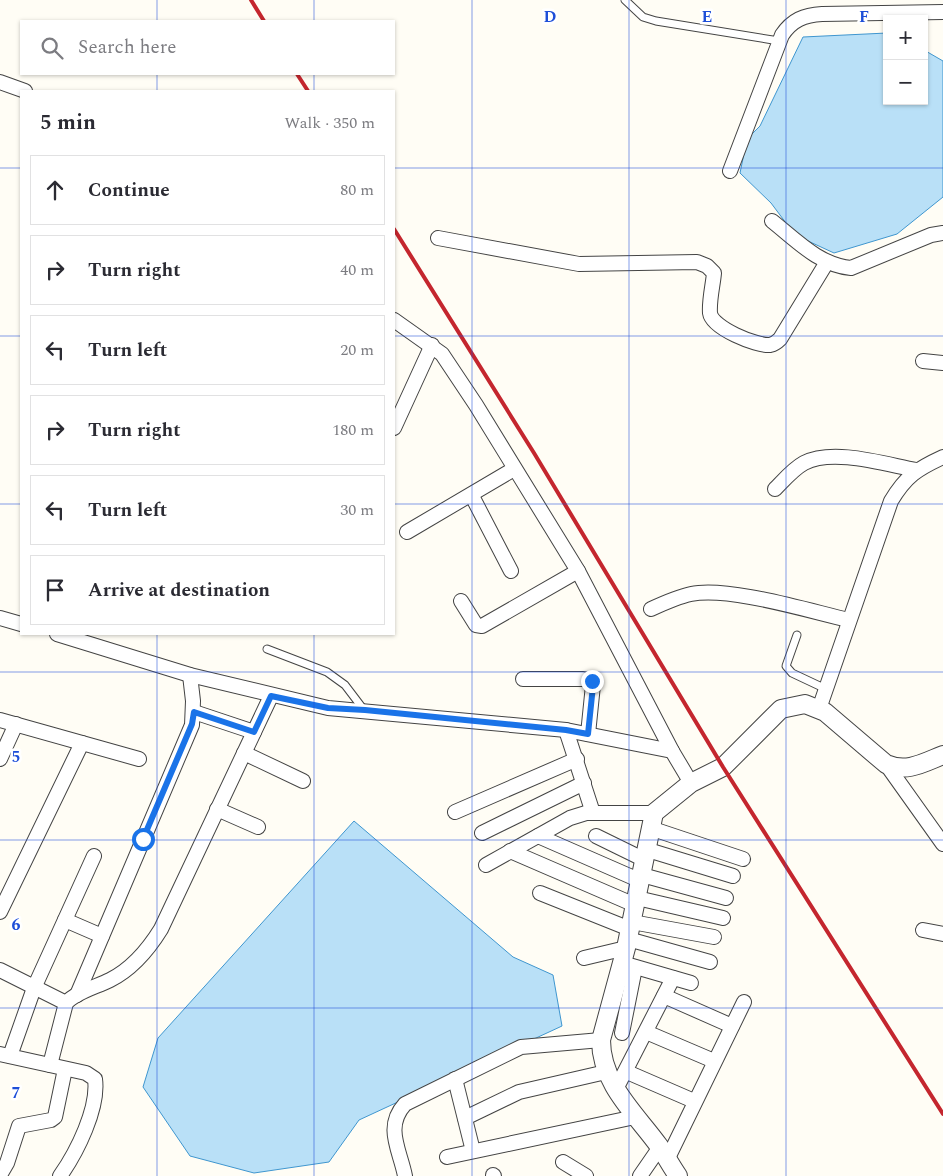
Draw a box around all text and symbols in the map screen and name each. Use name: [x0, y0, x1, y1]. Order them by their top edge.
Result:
text: D: [544, 5, 557, 29]
text: E: [702, 5, 712, 29]
text: F: [859, 5, 869, 29]
map controls: [883, 15, 928, 105]
button: +: [883, 15, 928, 60]
search box: [20, 20, 395, 75]
text: Search here: [78, 33, 177, 62]
icon: search: [38, 34, 66, 62]
button: −: [883, 60, 928, 105]
text: 5 min: [40, 107, 96, 139]
text: Walk · 350 m: [284, 111, 375, 135]
icon: ahead: [41, 176, 69, 204]
text: Continue: [88, 176, 170, 205]
text: 80 m: [340, 178, 374, 202]
icon: right: [41, 256, 69, 284]
text: Turn right: [88, 256, 181, 285]
text: 40 m: [340, 258, 374, 282]
icon: left: [41, 336, 69, 364]
text: Turn left: [88, 336, 167, 365]
text: 20 m: [340, 338, 374, 362]
icon: right: [41, 416, 69, 444]
text: Turn right: [88, 416, 181, 445]
text: 180 m: [332, 418, 374, 442]
icon: left: [41, 496, 69, 524]
text: Turn left: [88, 496, 167, 525]
text: 30 m: [340, 498, 374, 522]
icon: arrive: [41, 576, 69, 604]
text: Arrive at destination: [88, 576, 270, 605]
route end: [581, 670, 604, 693]
text: 5: [12, 745, 20, 769]
route start: [132, 828, 155, 851]
text: 6: [12, 913, 21, 937]
text: 7: [12, 1081, 21, 1105]

